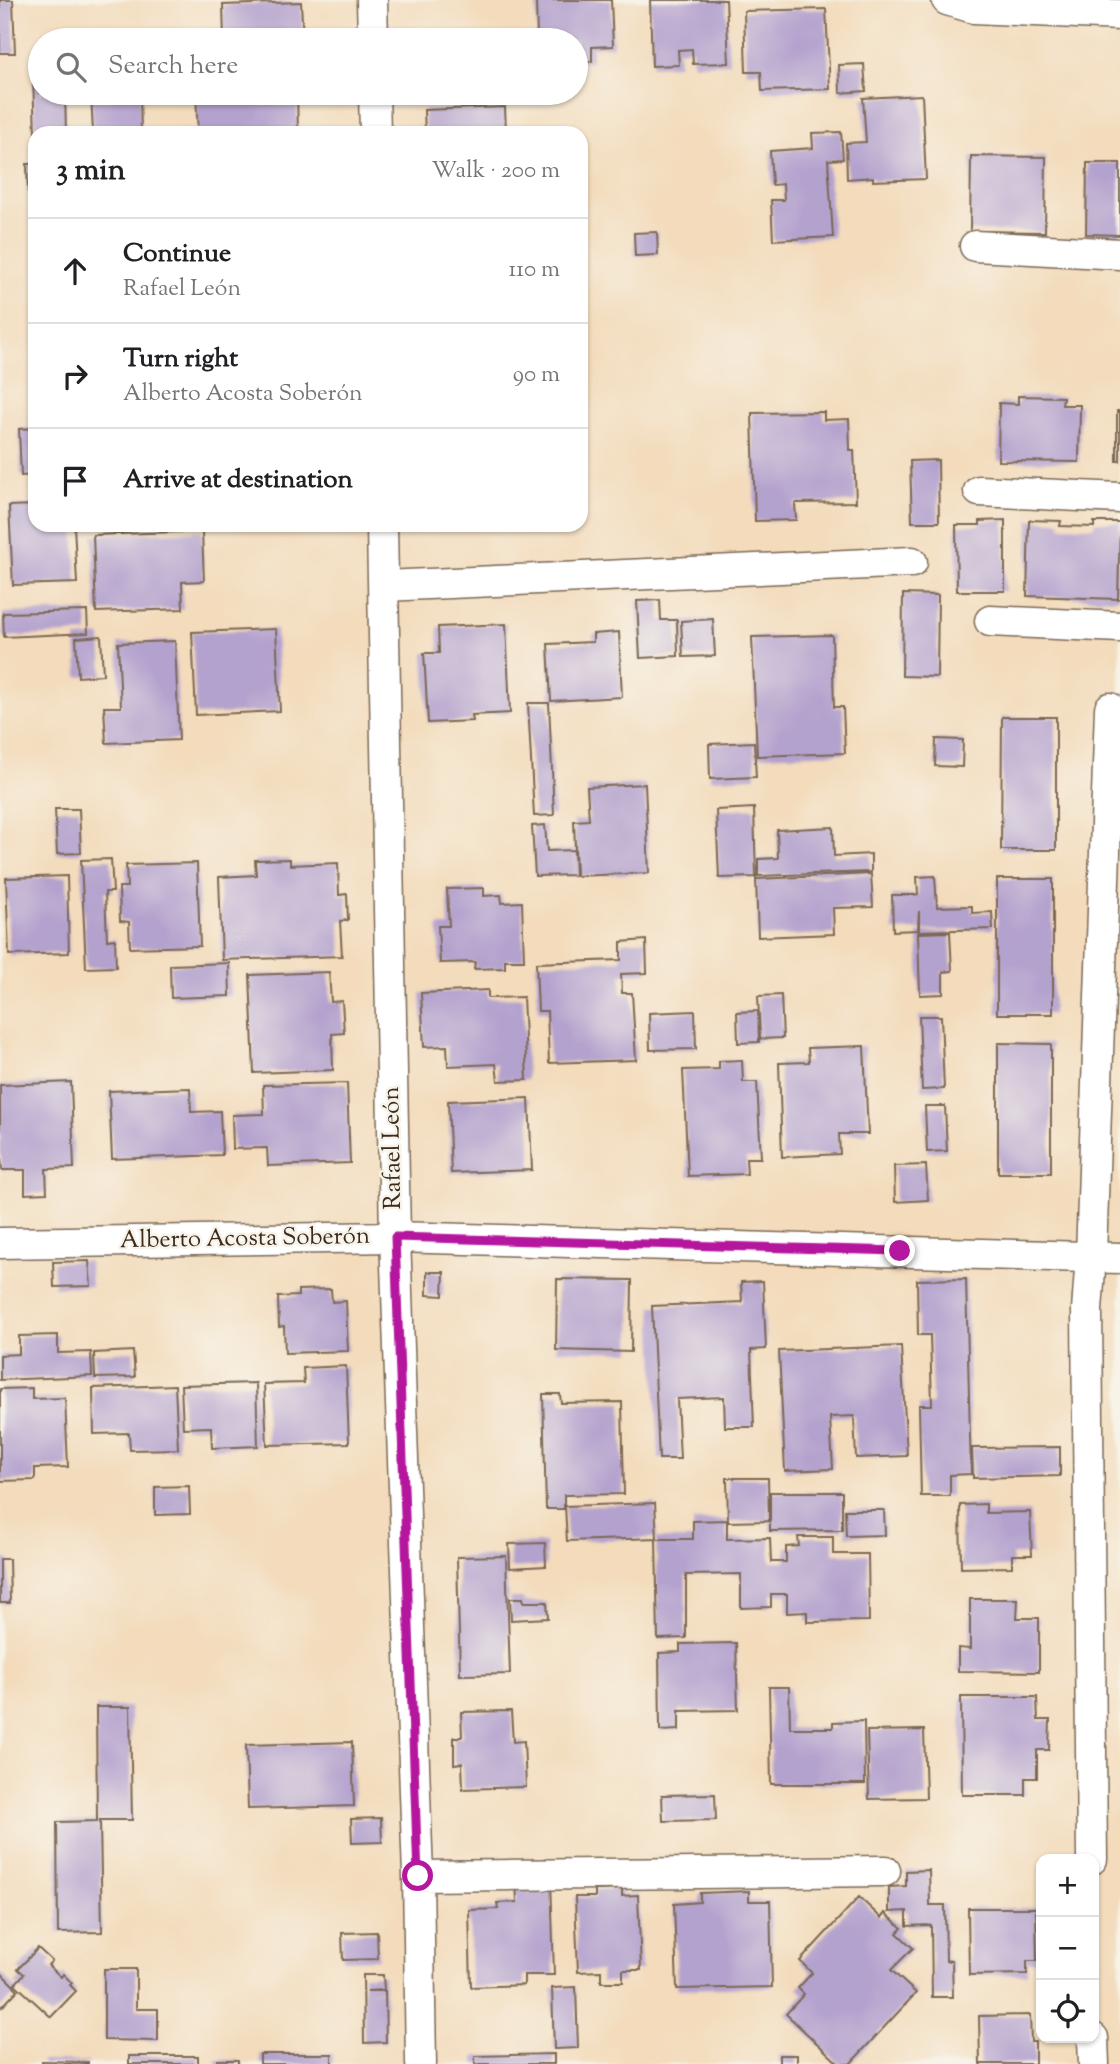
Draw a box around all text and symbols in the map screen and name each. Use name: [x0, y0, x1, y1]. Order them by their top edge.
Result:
search box: [28, 28, 588, 105]
icon: search: [52, 48, 90, 86]
text: Search here: [108, 48, 238, 85]
text: 3 min: [56, 150, 126, 193]
text: Walk · 200 m: [431, 155, 560, 188]
text: Continue: [123, 236, 231, 273]
icon: ahead: [56, 252, 94, 290]
text: 110 m: [509, 254, 560, 287]
text: Rafael León: [123, 273, 241, 306]
text: Turn right: [123, 341, 238, 378]
icon: right: [56, 357, 94, 395]
text: 90 m: [513, 359, 560, 392]
text: Alberto Acosta Soberón: [123, 378, 363, 411]
icon: arrive: [56, 462, 94, 500]
text: Arrive at destination: [123, 462, 353, 499]
street label: Rafael León: [375, 1086, 411, 1210]
street label: Alberto Acosta Soberón: [120, 1220, 370, 1258]
route end: [884, 1235, 915, 1266]
map controls: [1036, 1854, 1099, 2043]
button: +: [1036, 1854, 1099, 1917]
route start: [402, 1860, 433, 1891]
button: −: [1036, 1917, 1099, 1980]
button: locate: [1036, 1980, 1099, 2043]

